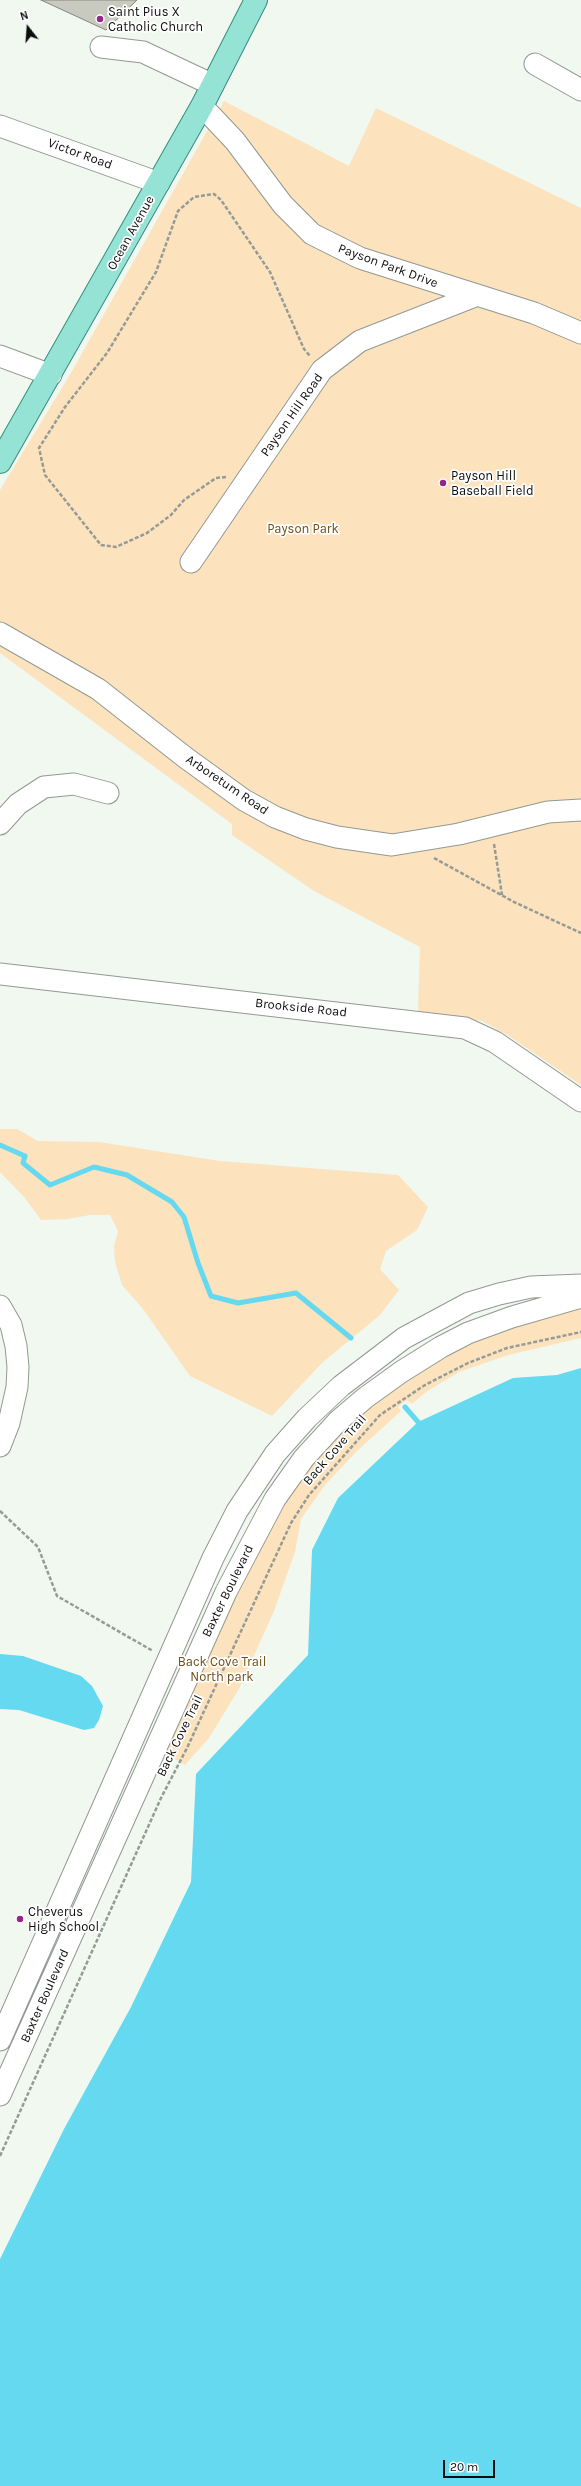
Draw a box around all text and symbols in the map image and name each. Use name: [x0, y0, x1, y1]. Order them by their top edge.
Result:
place label: Saint Pius X Catholic Church: [108, 4, 203, 35]
north arrow: [8, 8, 48, 48]
text: N: [19, 9, 30, 23]
marker: Saint Pius X Catholic Church: [95, 14, 105, 24]
street label: Victor Road: [46, 135, 114, 173]
street label: Ocean Avenue: [104, 193, 158, 273]
street label: Payson Park Drive: [336, 241, 440, 291]
street label: Payson Hill Road: [257, 370, 327, 460]
place label: Payson Hill Baseball Field: [451, 468, 534, 499]
marker: Payson Hill Baseball Field: [438, 478, 448, 488]
park label: Payson Park: [267, 521, 339, 537]
street label: Arboretum Road: [183, 752, 271, 818]
street label: Brookside Road: [254, 995, 348, 1021]
street label: Back Cove Trail: [300, 1411, 370, 1489]
street label: Baxter Boulevard: [199, 1542, 257, 1640]
park label: Back Cove Trail North park: [178, 1654, 266, 1685]
street label: Back Cove Trail: [154, 1693, 206, 1779]
place label: Cheverus High School: [28, 1904, 99, 1935]
marker: Cheverus High School: [15, 1914, 25, 1924]
street label: Baxter Boulevard: [17, 1947, 73, 2045]
scale bar: [445, 2452, 497, 2478]
text: 20 m: [450, 2460, 478, 2474]

